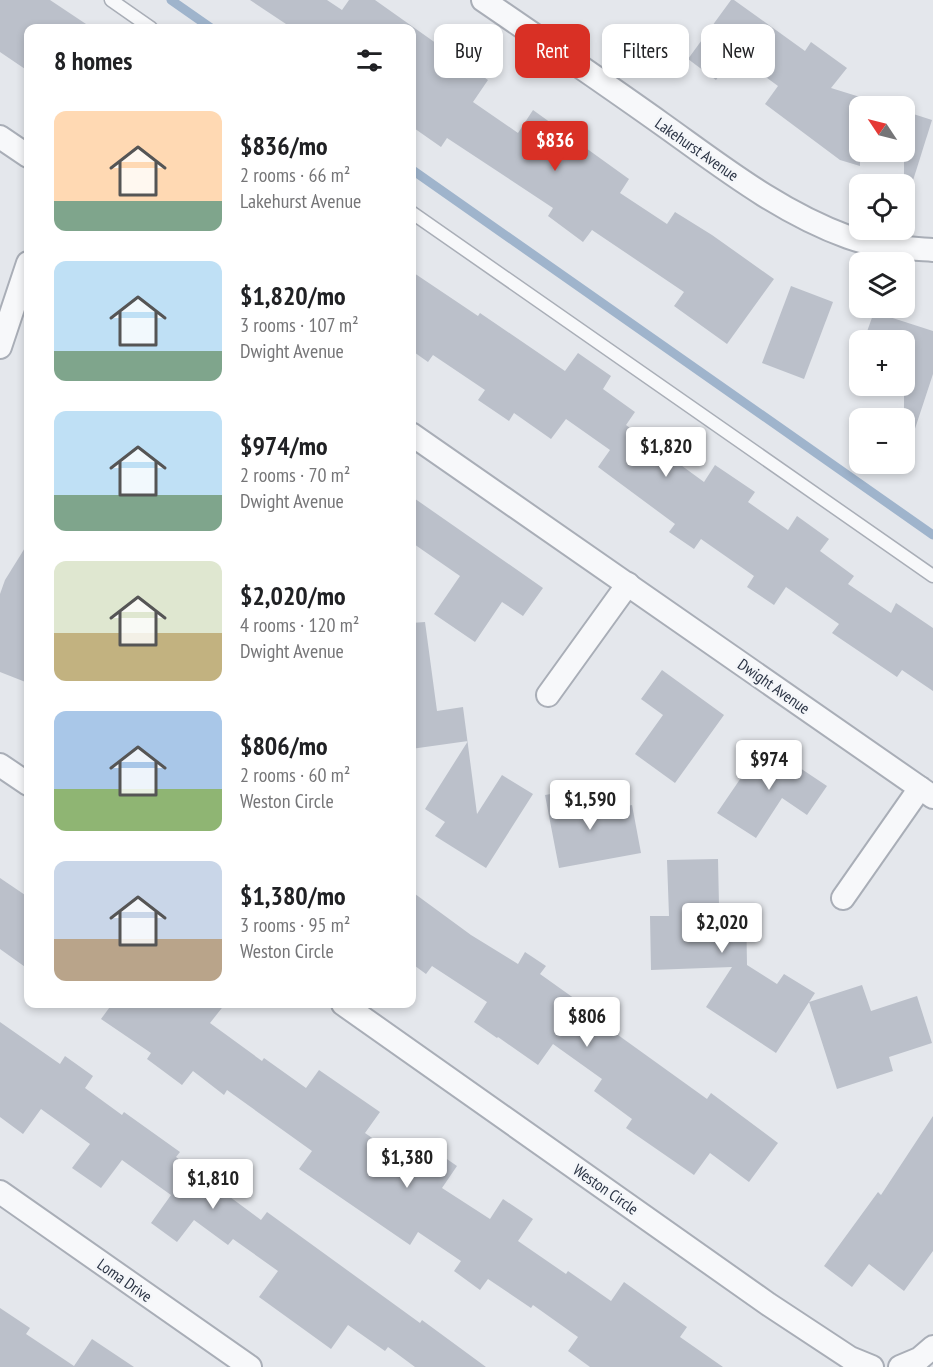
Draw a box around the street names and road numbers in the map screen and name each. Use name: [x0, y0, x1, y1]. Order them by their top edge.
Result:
street label: Lakehurst Avenue: [652, 113, 742, 185]
street label: Dwight Avenue: [734, 654, 814, 718]
street label: Weston Circle: [570, 1159, 642, 1219]
street label: Loma Drive: [94, 1254, 156, 1306]

